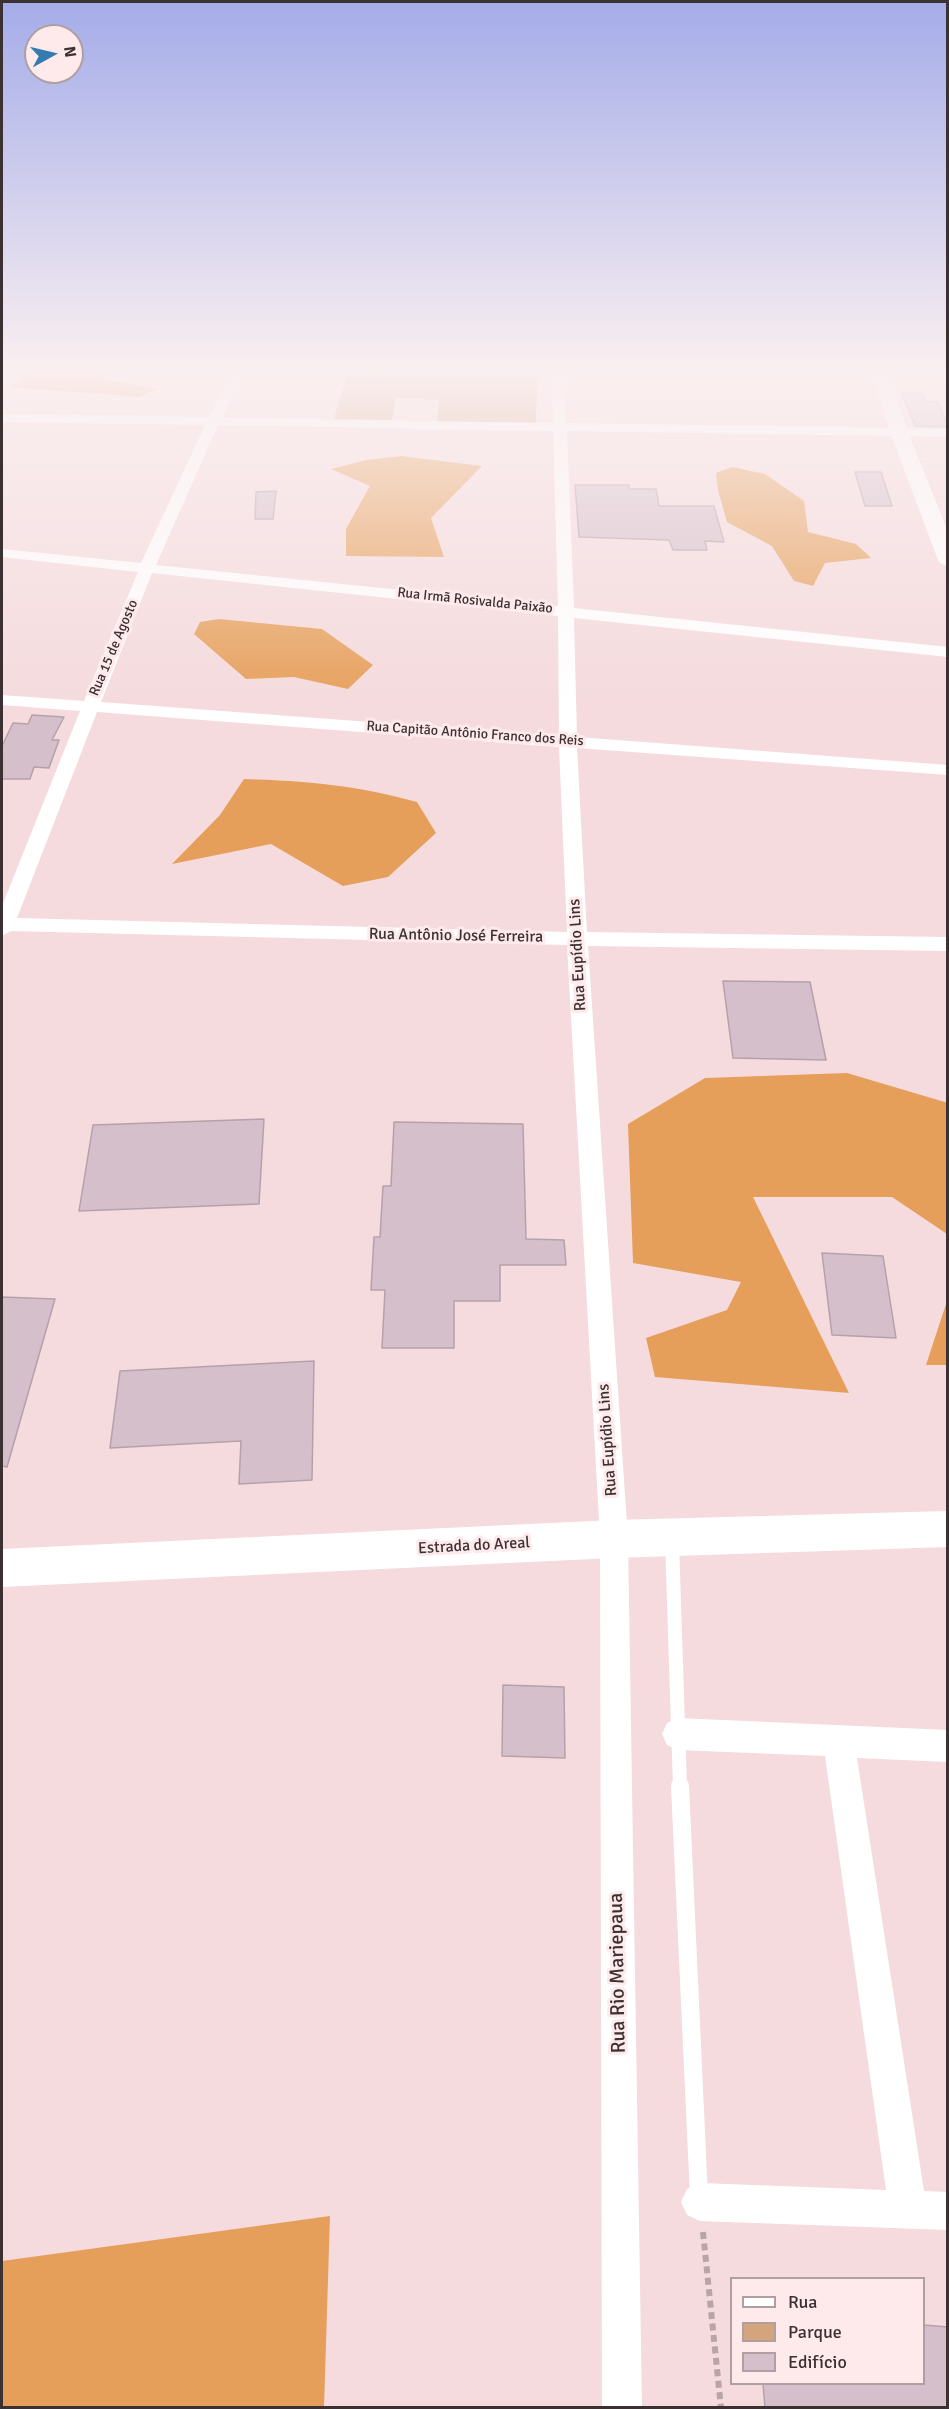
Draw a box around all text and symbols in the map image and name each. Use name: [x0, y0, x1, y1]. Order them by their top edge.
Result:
north arrow: [24, 24, 84, 84]
text: N: [59, 45, 81, 59]
street label: Rua Irmã Rosivalda Paixão: [397, 584, 553, 618]
street label: Rua 15 de Agosto: [86, 597, 142, 699]
street label: Rua Capitão Antônio Franco dos Reis: [366, 718, 584, 750]
street label: Rua Eupídio Lins: [565, 898, 591, 1012]
street label: Rua Antônio José Ferreira: [369, 925, 543, 947]
street label: Rua Eupídio Lins: [594, 1383, 622, 1497]
street label: Estrada do Areal: [418, 1533, 530, 1559]
street label: Rua Rio Mariepaua: [605, 1893, 631, 2053]
legend: [730, 2277, 925, 2385]
text: Rua: [788, 2291, 817, 2313]
text: Parque: [788, 2321, 842, 2343]
text: Edifício: [788, 2351, 847, 2373]

